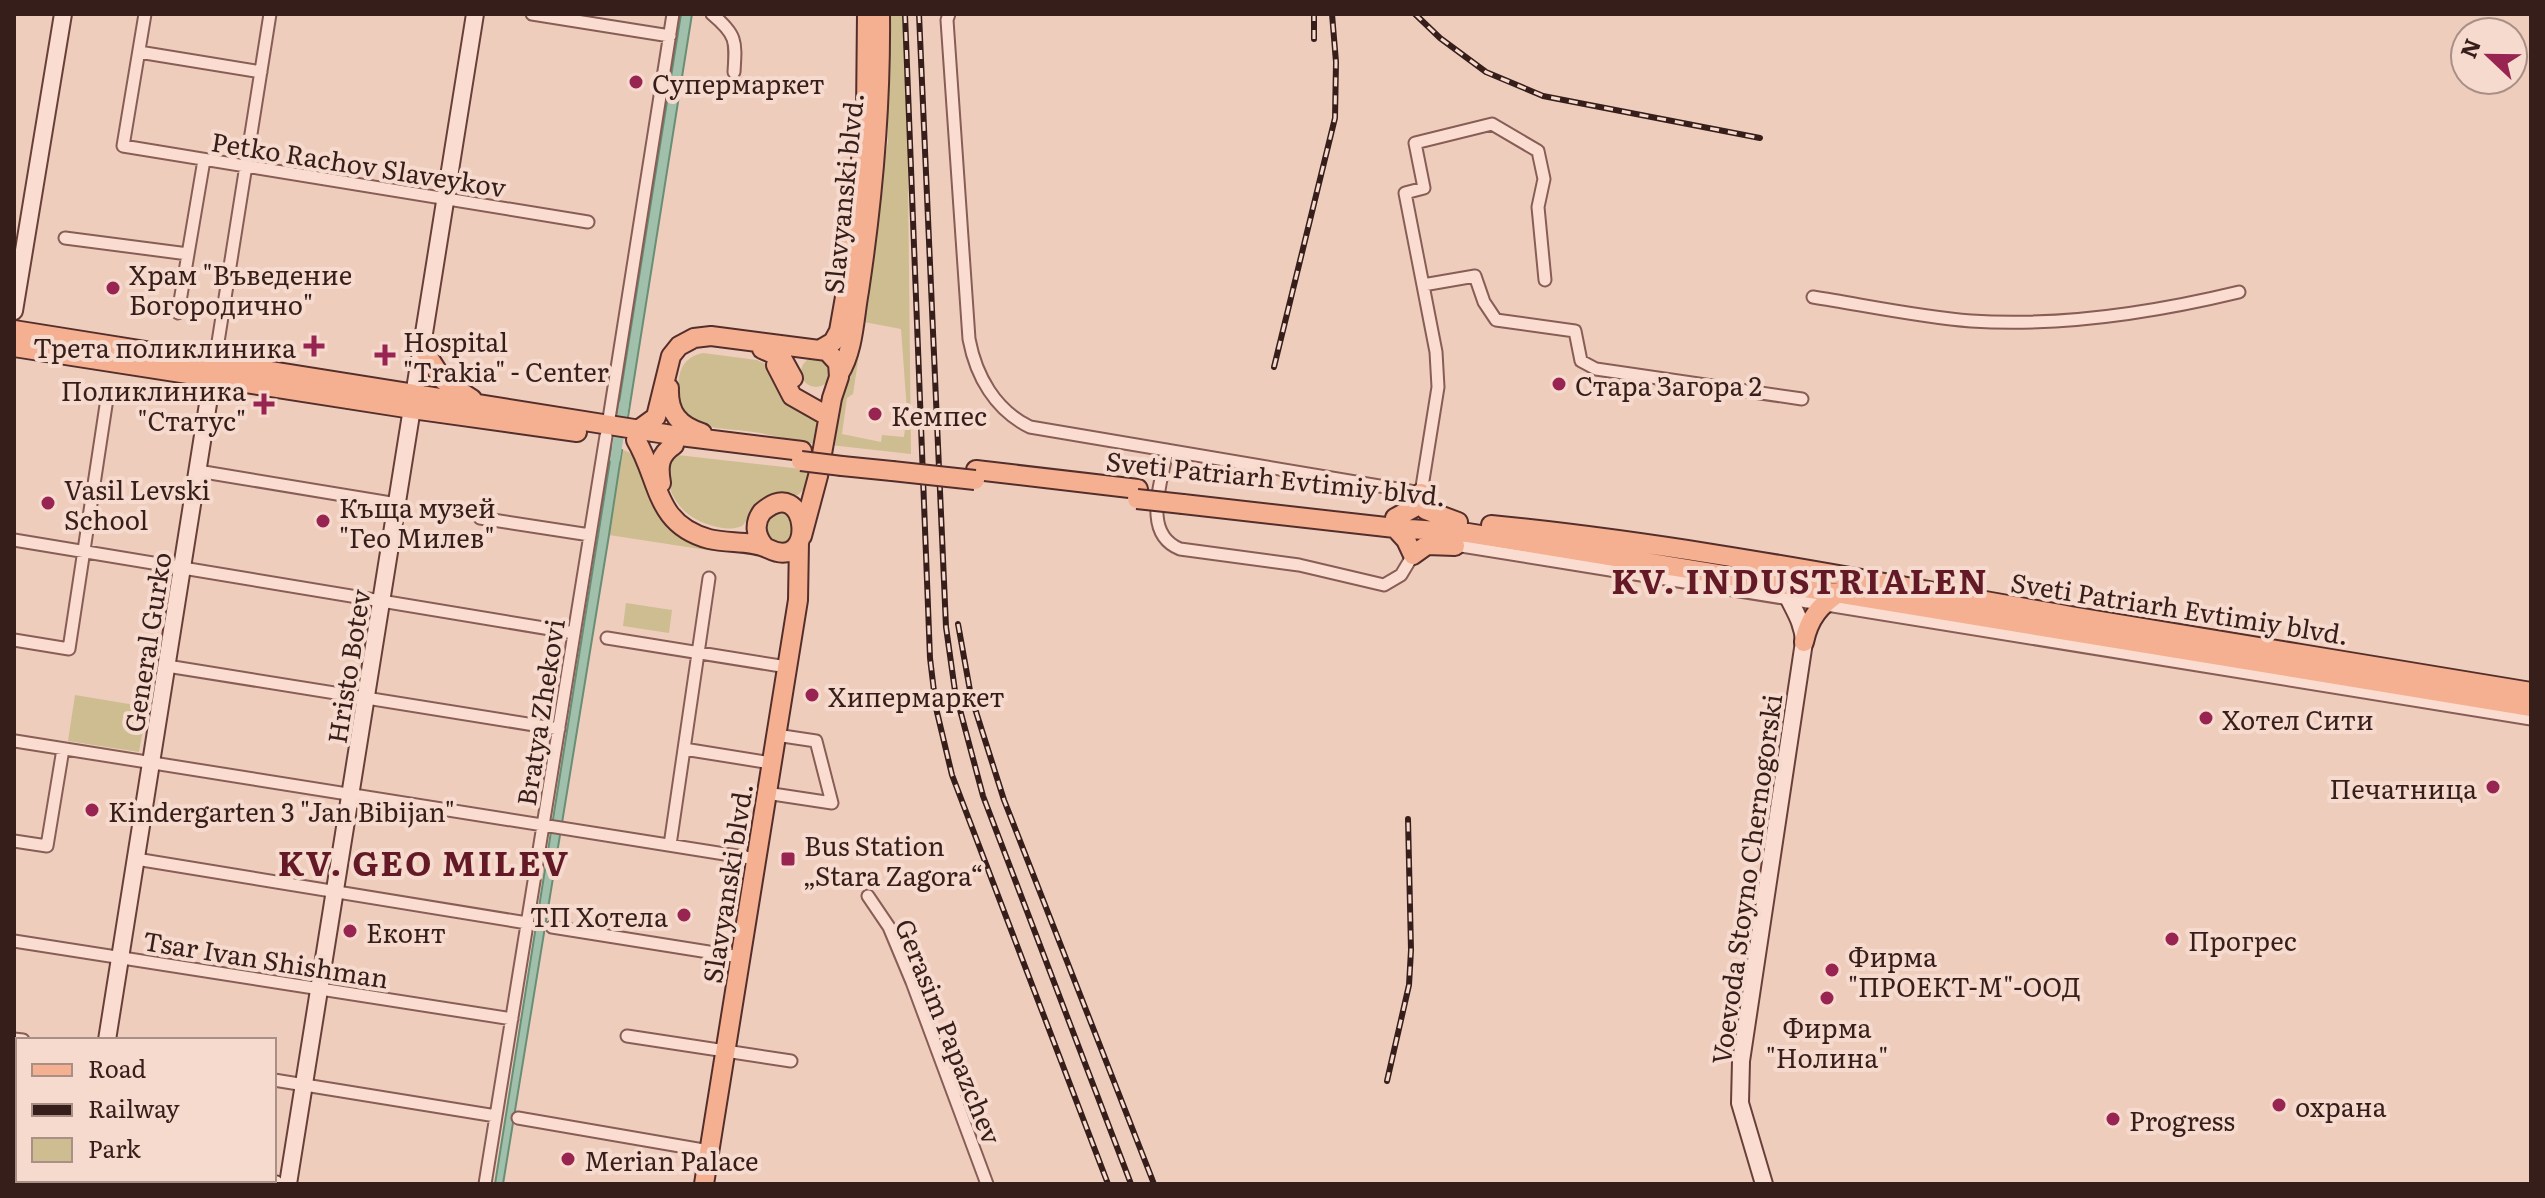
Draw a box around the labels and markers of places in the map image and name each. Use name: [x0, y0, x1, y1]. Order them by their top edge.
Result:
place label: Супермаркет: [652, 63, 825, 102]
marker: Супермаркет: [627, 73, 645, 91]
place label: Храм "Въведение Богородично": [129, 254, 352, 323]
marker: Храм "Въведение Богородично": [104, 279, 122, 297]
place label: Hospital "Trakia" - Center: [403, 321, 609, 390]
place label: Трета поликлиника: [33, 327, 296, 366]
marker: Трета поликлиника: [303, 335, 325, 357]
marker: Hospital "Trakia" - Center: [374, 344, 396, 366]
place label: Стара Загора 2: [1575, 365, 1762, 404]
place label: Поликлиника "Статус": [61, 370, 246, 439]
marker: Стара Загора 2: [1550, 375, 1568, 393]
marker: Поликлиника "Статус": [253, 393, 275, 415]
place label: Кемпес: [891, 395, 987, 434]
marker: Кемпес: [866, 405, 884, 423]
place label: Vasil Levski School: [64, 469, 210, 538]
place label: Къща музей "Гео Милев": [339, 487, 496, 556]
marker: Vasil Levski School: [39, 494, 57, 512]
marker: Къща музей "Гео Милев": [314, 512, 332, 530]
place label: Хипермаркет: [828, 676, 1005, 715]
marker: Хипермаркет: [803, 686, 821, 704]
place label: Хотел Сити: [2222, 699, 2374, 738]
marker: Хотел Сити: [2197, 709, 2215, 727]
place label: Печатница: [2329, 768, 2477, 807]
marker: Печатница: [2484, 778, 2502, 796]
place label: Kindergarten 3 "Jan Bibijan": [108, 791, 455, 830]
marker: Kindergarten 3 "Jan Bibijan": [83, 801, 101, 819]
place label: Bus Station „Stara Zagora“: [804, 825, 984, 894]
marker: Bus Station „Stara Zagora“: [779, 850, 797, 868]
place label: ТП Хотела: [530, 896, 668, 935]
marker: ТП Хотела: [675, 906, 693, 924]
place label: Еконт: [366, 912, 446, 951]
place label: Прогрес: [2188, 920, 2297, 959]
marker: Еконт: [341, 922, 359, 940]
marker: Прогрес: [2163, 930, 2181, 948]
place label: Фирма "ПРОЕКТ-М"-ООД: [1848, 936, 2081, 1005]
marker: Фирма "ПРОЕКТ-М"-ООД: [1823, 961, 1841, 979]
marker: Фирма "Нолина": [1818, 989, 1836, 1007]
place label: Фирма "Нолина": [1766, 1007, 1888, 1076]
place label: охрана: [2295, 1086, 2387, 1125]
marker: охрана: [2270, 1096, 2288, 1114]
place label: Progress: [2129, 1100, 2235, 1139]
marker: Progress: [2104, 1110, 2122, 1128]
place label: Merian Palace: [584, 1140, 759, 1179]
marker: Merian Palace: [559, 1150, 577, 1168]

